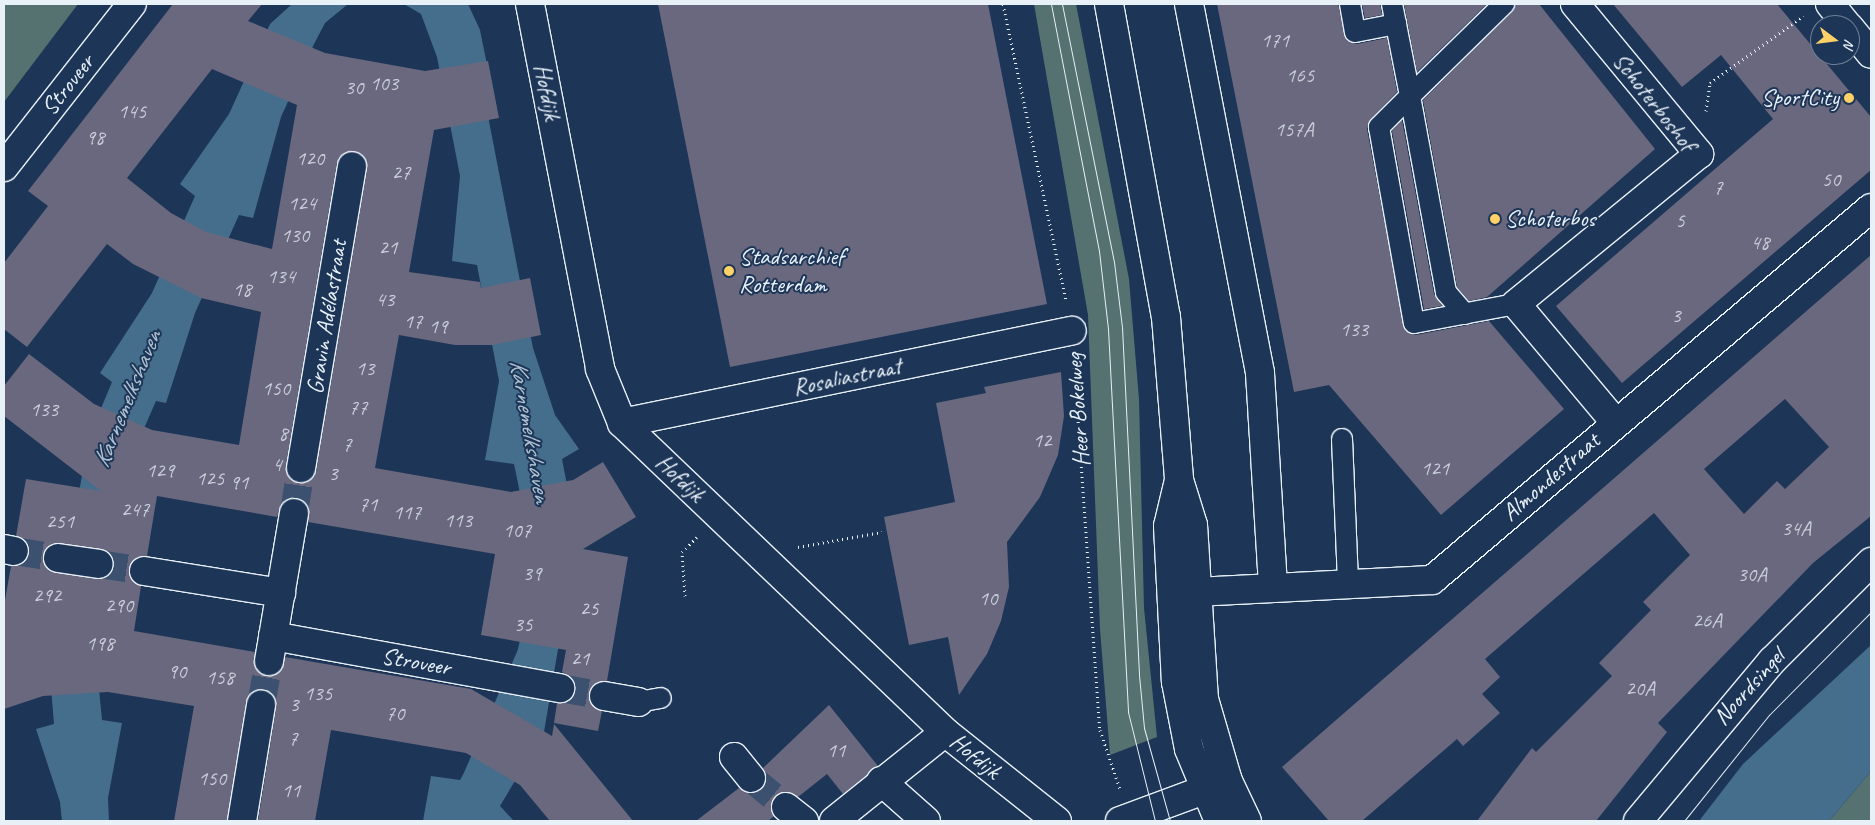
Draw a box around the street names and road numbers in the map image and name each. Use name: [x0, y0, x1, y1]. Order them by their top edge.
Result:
street label: Schoterboshof: [1607, 47, 1701, 157]
street label: Stroveer: [35, 49, 101, 121]
street label: Hofdijk: [527, 61, 567, 123]
street label: Gravin Adélastraat: [301, 238, 353, 396]
street label: Rosaliastraat: [790, 351, 904, 403]
street label: Heer Bokelweg: [1060, 352, 1096, 468]
street label: Almondestraat: [1496, 427, 1606, 527]
street label: Hofdijk: [650, 448, 710, 508]
street label: Stroveer: [379, 642, 453, 682]
street label: Noordsingel: [1707, 643, 1791, 731]
street label: Hofdijk: [944, 727, 1006, 785]

